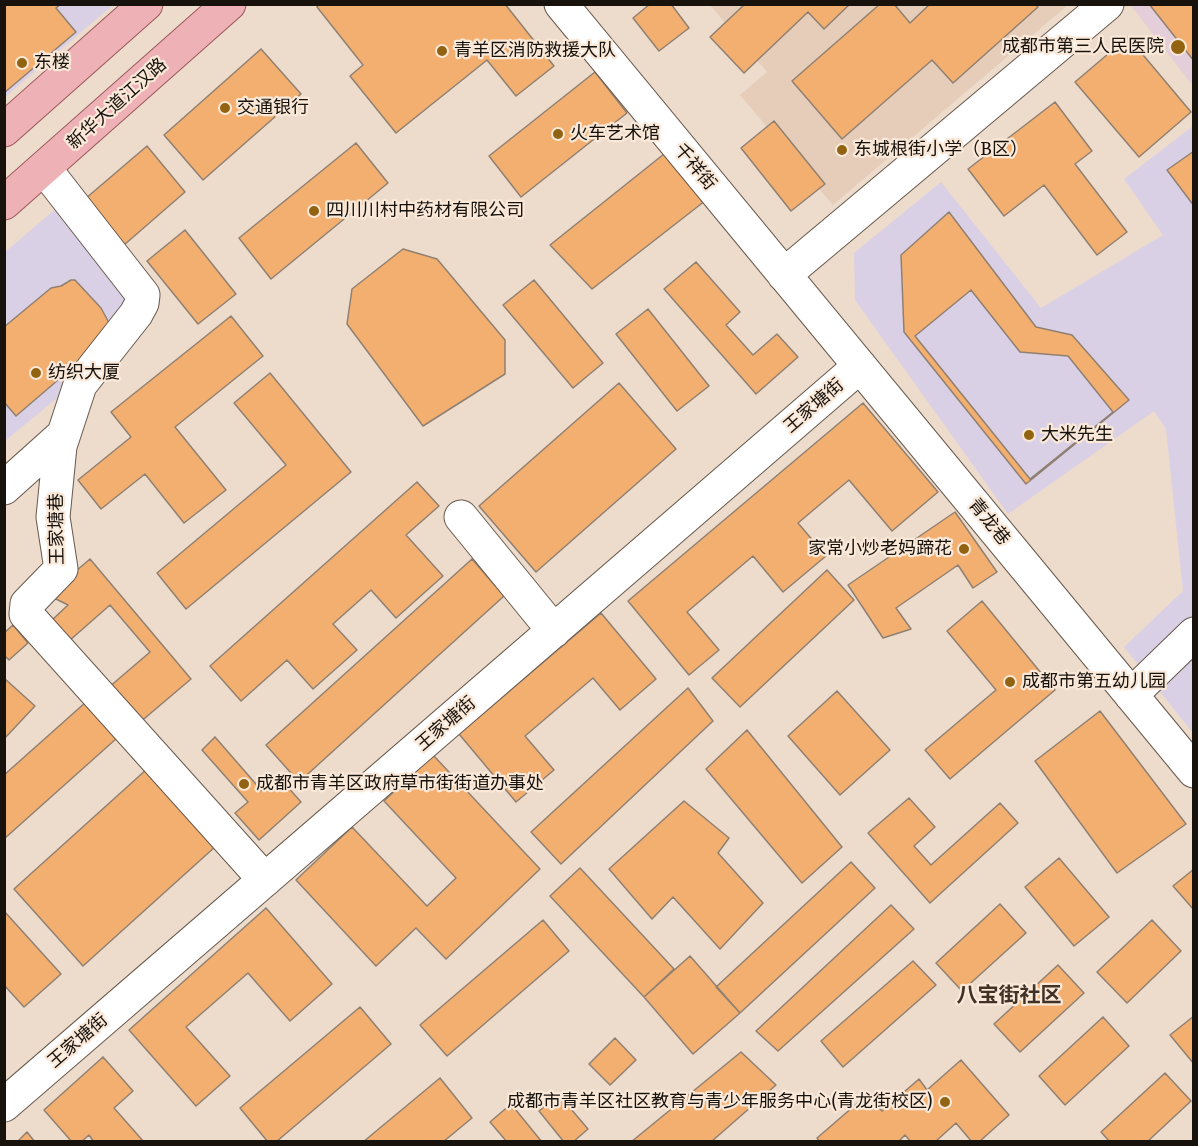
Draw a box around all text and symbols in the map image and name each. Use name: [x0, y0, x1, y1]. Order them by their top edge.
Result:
place label: 成都市第三人民医院: [1002, 36, 1164, 58]
marker: 成都市第三人民医院: [1169, 38, 1187, 56]
place label: 青羊区消防救援大队: [454, 40, 616, 62]
marker: 青羊区消防救援大队: [435, 44, 449, 58]
place label: 东楼: [34, 52, 70, 74]
street label: 新华大道江汉路: [63, 54, 171, 154]
marker: 东楼: [15, 56, 29, 70]
place label: 交通银行: [237, 97, 309, 119]
marker: 交通银行: [218, 101, 232, 115]
place label: 火车艺术馆: [570, 123, 660, 145]
marker: 火车艺术馆: [551, 127, 565, 141]
street label: 千祥街: [669, 139, 721, 195]
place label: 东城根街小学（B区）: [854, 139, 1028, 161]
marker: 东城根街小学（B区）: [835, 143, 849, 157]
place label: 四川川村中药材有限公司: [326, 200, 524, 222]
marker: 四川川村中药材有限公司: [307, 204, 321, 218]
place label: 纺织大厦: [48, 362, 120, 384]
marker: 纺织大厦: [29, 366, 43, 380]
street label: 王家塘街: [780, 374, 848, 438]
place label: 大米先生: [1041, 424, 1113, 446]
marker: 大米先生: [1022, 428, 1036, 442]
street label: 王家塘巷: [46, 493, 68, 565]
street label: 青龙巷: [964, 494, 1014, 550]
place label: 家常小炒老妈蹄花: [808, 538, 952, 560]
marker: 家常小炒老妈蹄花: [957, 542, 971, 556]
place label: 成都市第五幼儿园: [1022, 671, 1166, 693]
marker: 成都市第五幼儿园: [1003, 675, 1017, 689]
street label: 王家塘街: [412, 692, 480, 756]
place label: 成都市青羊区政府草市街街道办事处: [256, 773, 544, 795]
marker: 成都市青羊区政府草市街街道办事处: [237, 777, 251, 791]
district label: 八宝街社区: [957, 983, 1061, 1009]
street label: 王家塘街: [44, 1009, 112, 1073]
place label: 成都市青羊区社区教育与青少年服务中心(青龙街校区): [507, 1091, 933, 1113]
marker: 成都市青羊区社区教育与青少年服务中心(青龙街校区): [938, 1095, 952, 1109]

